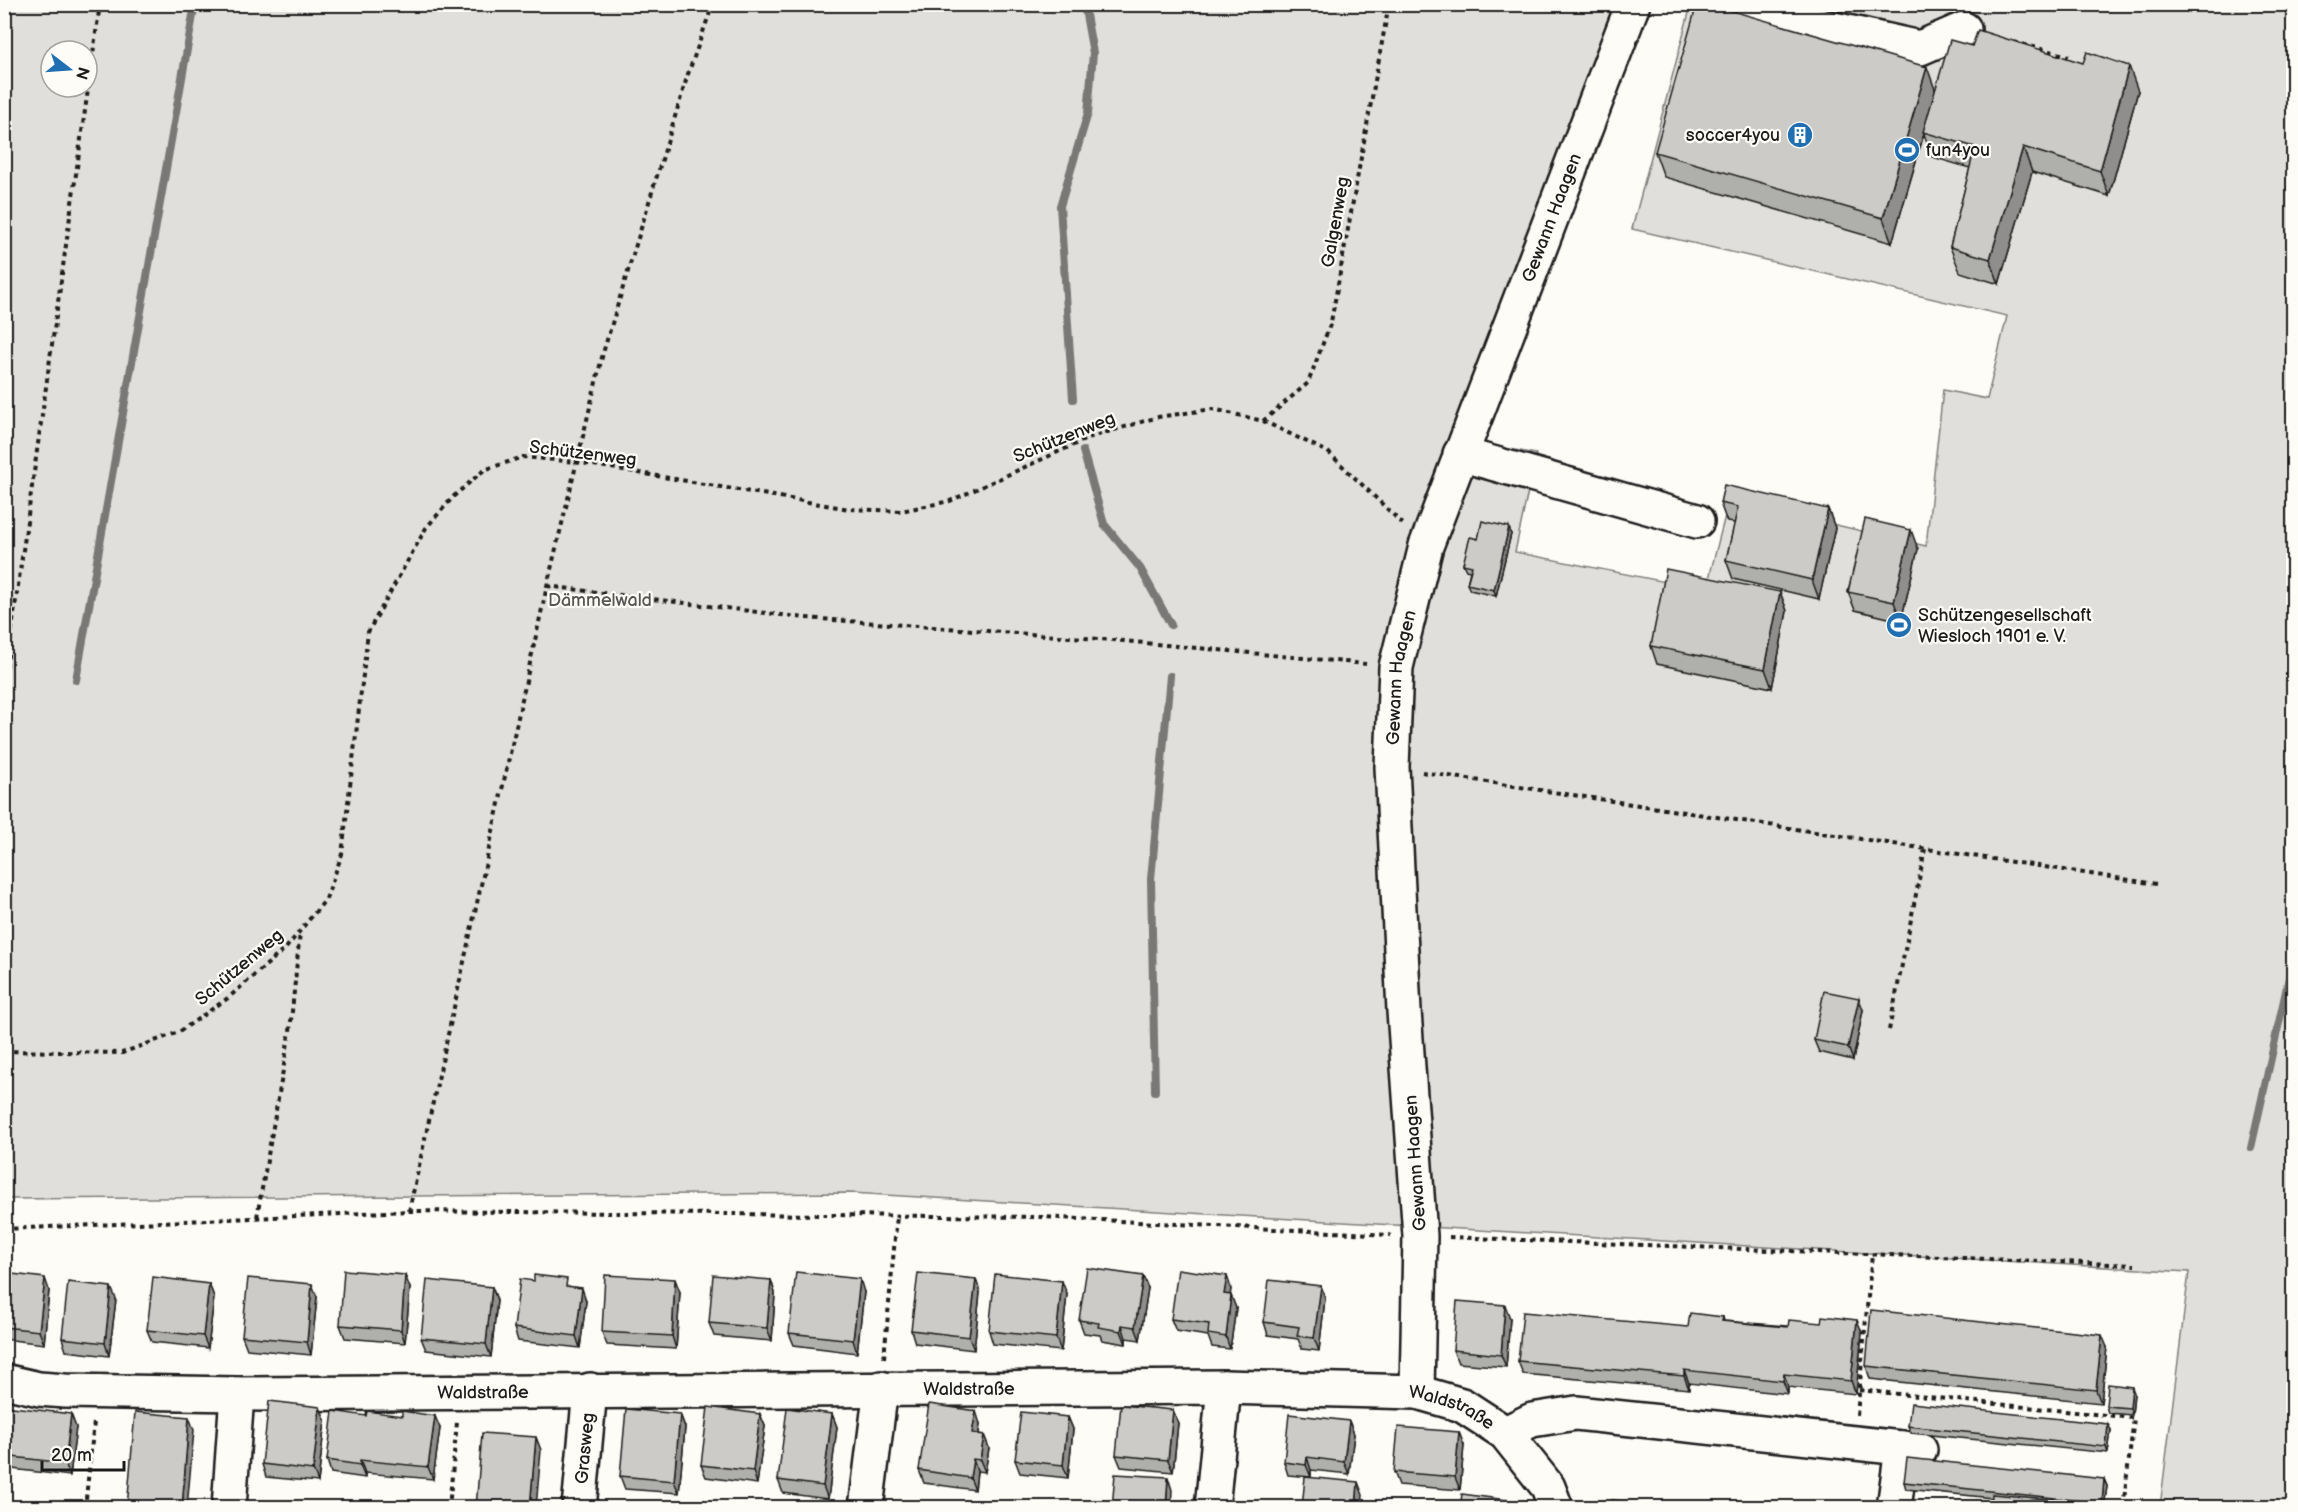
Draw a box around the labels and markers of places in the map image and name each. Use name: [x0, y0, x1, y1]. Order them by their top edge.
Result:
building icon: soccer4you: [1785, 120, 1815, 150]
place label: soccer4you: [1686, 125, 1780, 146]
sports icon: fun4you: [1892, 135, 1922, 165]
place label: fun4you: [1926, 140, 1990, 161]
place label: Schützengesellschaft Wiesloch 1901 e. V.: [1918, 605, 2092, 647]
sports icon: Schützengesellschaft Wiesloch 1901 e. V.: [1884, 610, 1914, 640]

